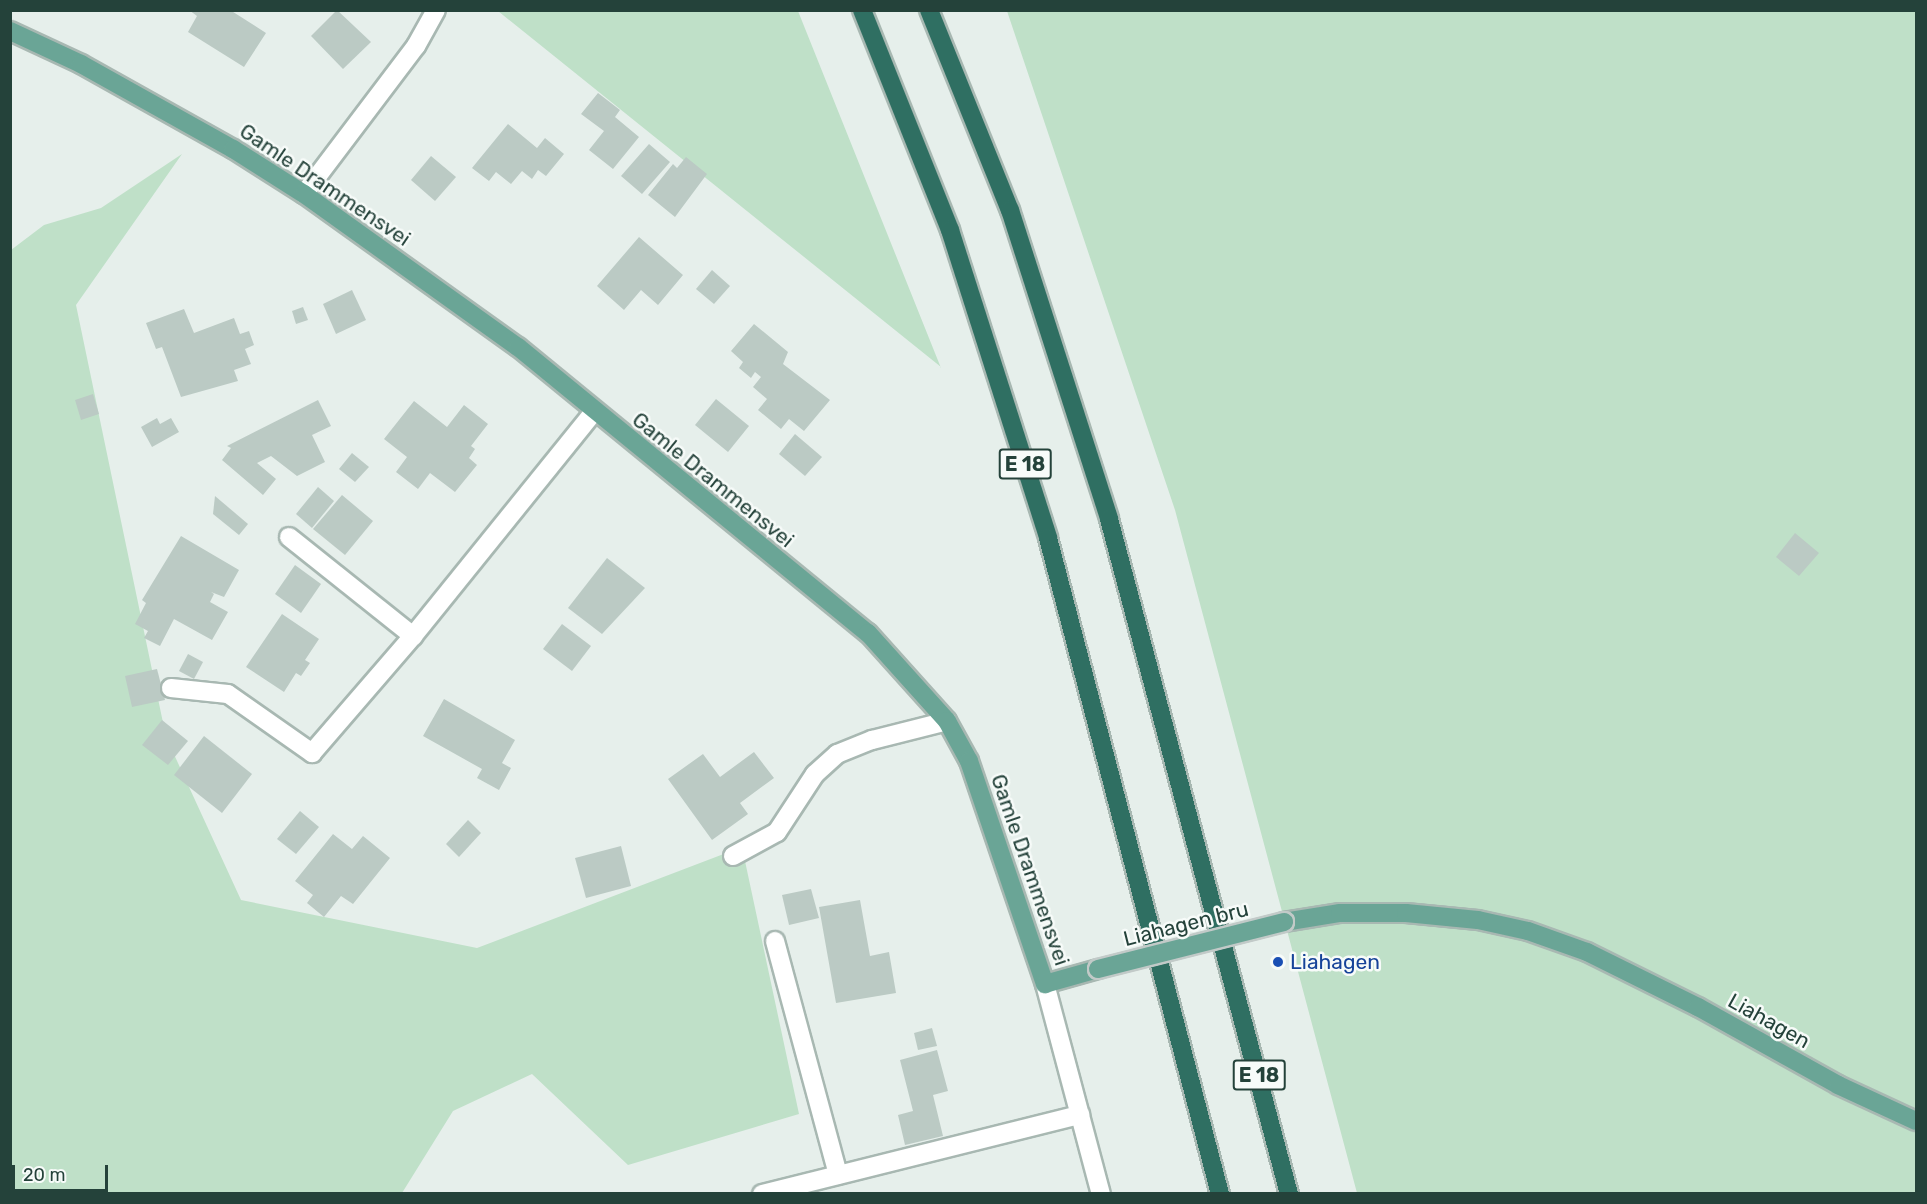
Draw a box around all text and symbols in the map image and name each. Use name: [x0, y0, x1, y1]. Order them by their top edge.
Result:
street label: Gamle Drammensvei: [235, 118, 415, 252]
street label: Gamle Drammensvei: [627, 407, 799, 553]
road number: E 18: [998, 447, 1052, 481]
street label: Gamle Drammensvei: [985, 771, 1075, 969]
street label: Liahagen bru: [1121, 896, 1251, 952]
place label: Liahagen: [1290, 949, 1380, 975]
marker: Liahagen: [1271, 955, 1285, 969]
street label: Liahagen: [1724, 988, 1814, 1054]
road number: E 18: [1232, 1058, 1286, 1092]
scale bar: [15, 1153, 111, 1191]
text: 20 m: [23, 1164, 65, 1186]

